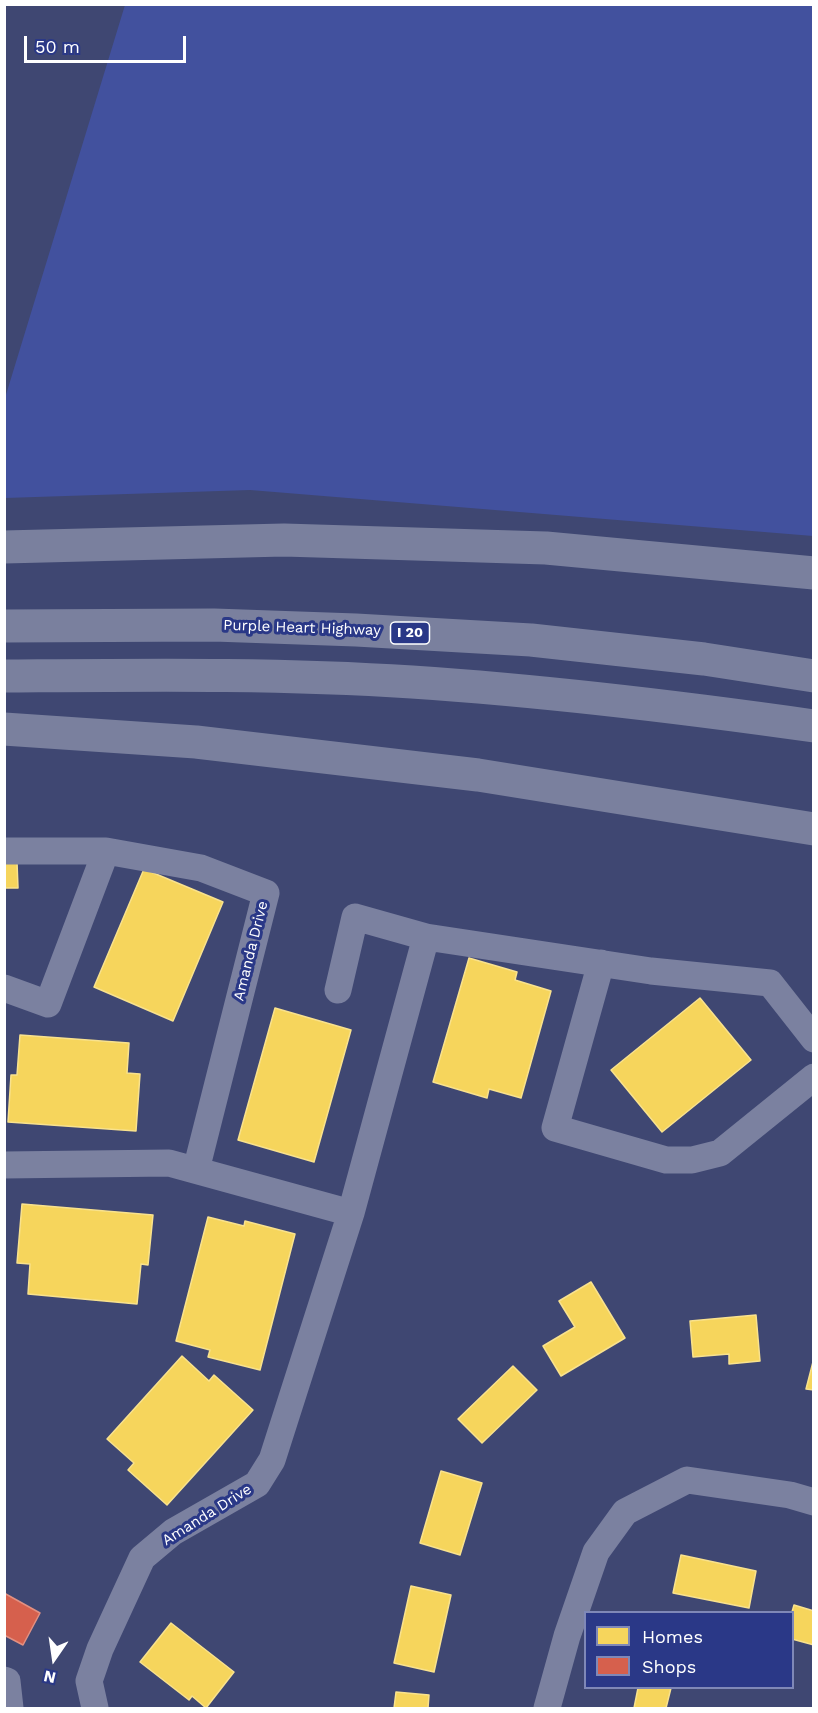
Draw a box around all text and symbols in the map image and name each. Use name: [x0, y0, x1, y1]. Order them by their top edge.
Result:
scale bar: [27, 24, 189, 62]
text: 50 m: [35, 36, 80, 57]
street label: Purple Heart Highway: [223, 616, 381, 640]
road number: I 20: [390, 622, 430, 644]
street label: Amanda Drive: [230, 899, 272, 1003]
street label: Amanda Drive: [159, 1480, 255, 1550]
legend: [584, 1611, 794, 1689]
text: Homes: [642, 1626, 703, 1647]
north arrow: [24, 1629, 84, 1689]
text: Shops: [642, 1656, 696, 1677]
text: N: [42, 1666, 58, 1688]

